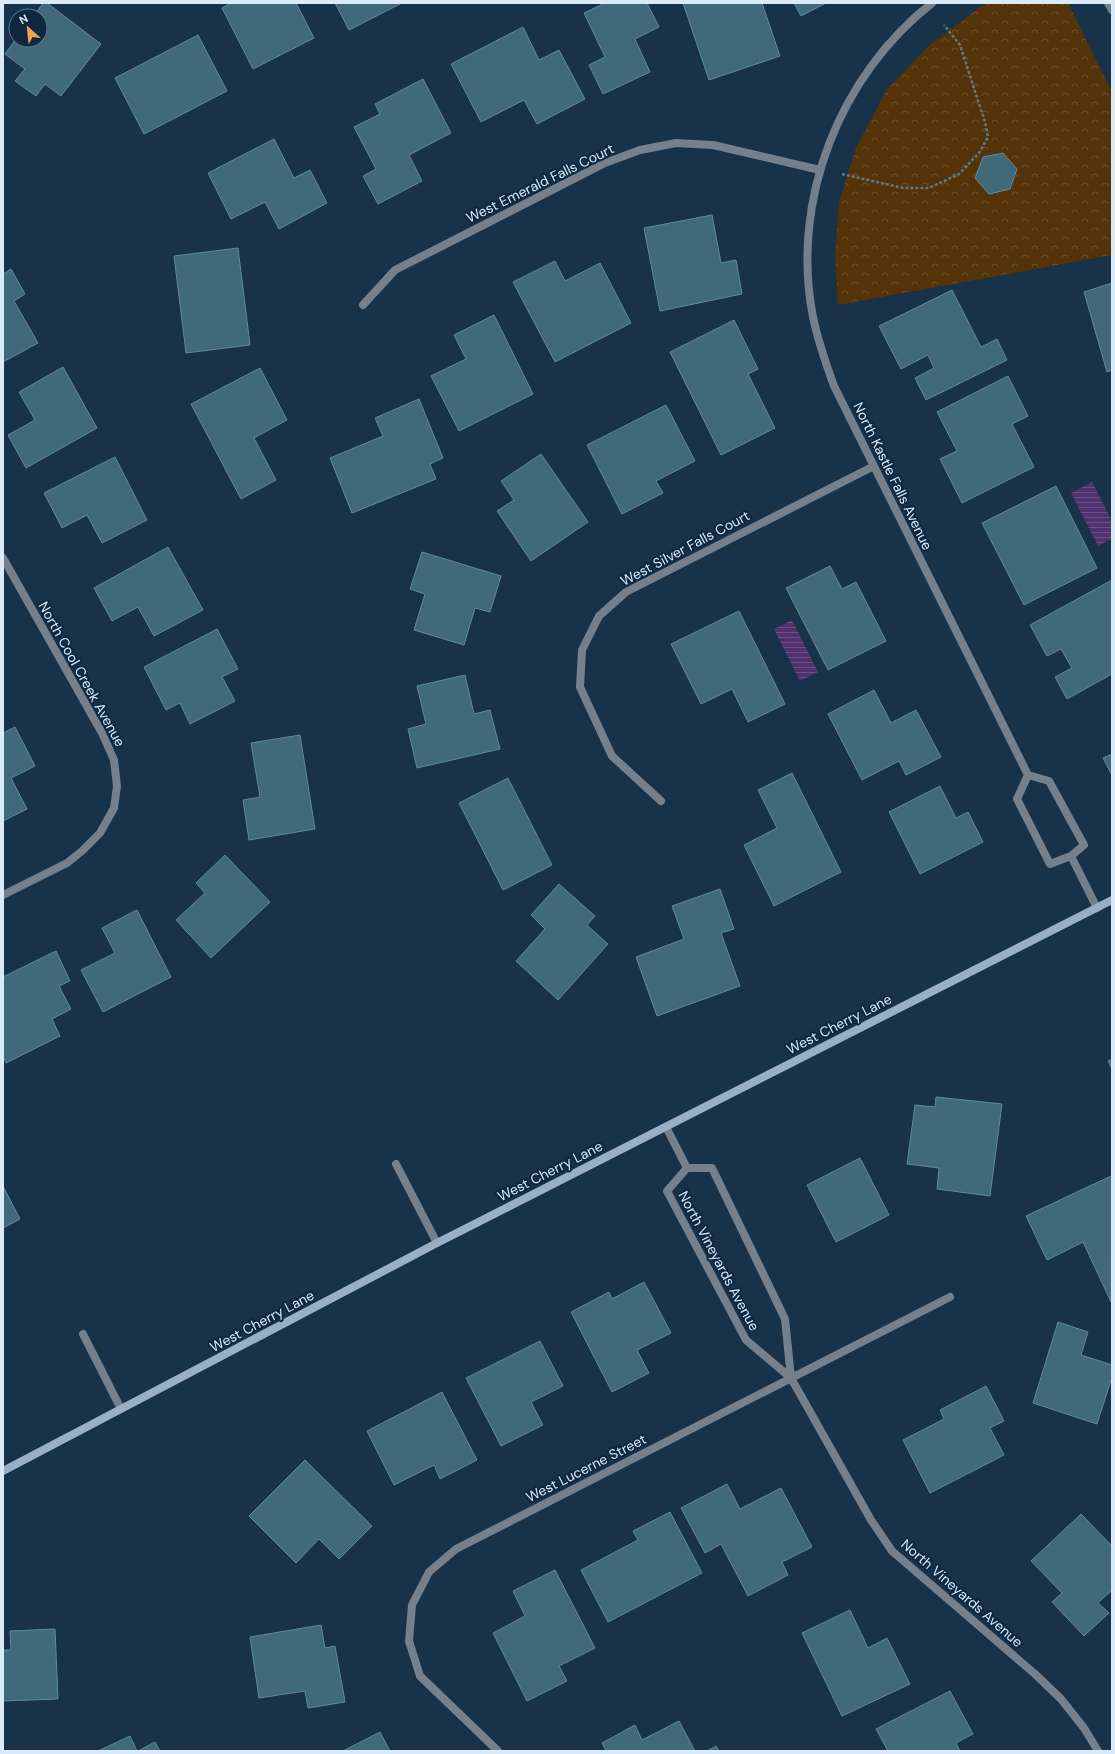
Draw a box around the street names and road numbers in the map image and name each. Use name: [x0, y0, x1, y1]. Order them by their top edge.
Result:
street label: West Emerald Falls Court: [463, 139, 617, 227]
street label: North Kastle Falls Avenue: [849, 399, 937, 553]
street label: West Silver Falls Court: [617, 506, 753, 590]
street label: North Cool Creek Avenue: [35, 598, 129, 750]
street label: West Cherry Lane: [783, 990, 895, 1058]
street label: West Cherry Lane: [494, 1137, 606, 1205]
street label: North Vineyards Avenue: [674, 1188, 764, 1334]
street label: West Cherry Lane: [207, 1286, 317, 1356]
street label: West Lucerne Street: [523, 1430, 649, 1506]
street label: North Vineyards Avenue: [897, 1535, 1027, 1651]

